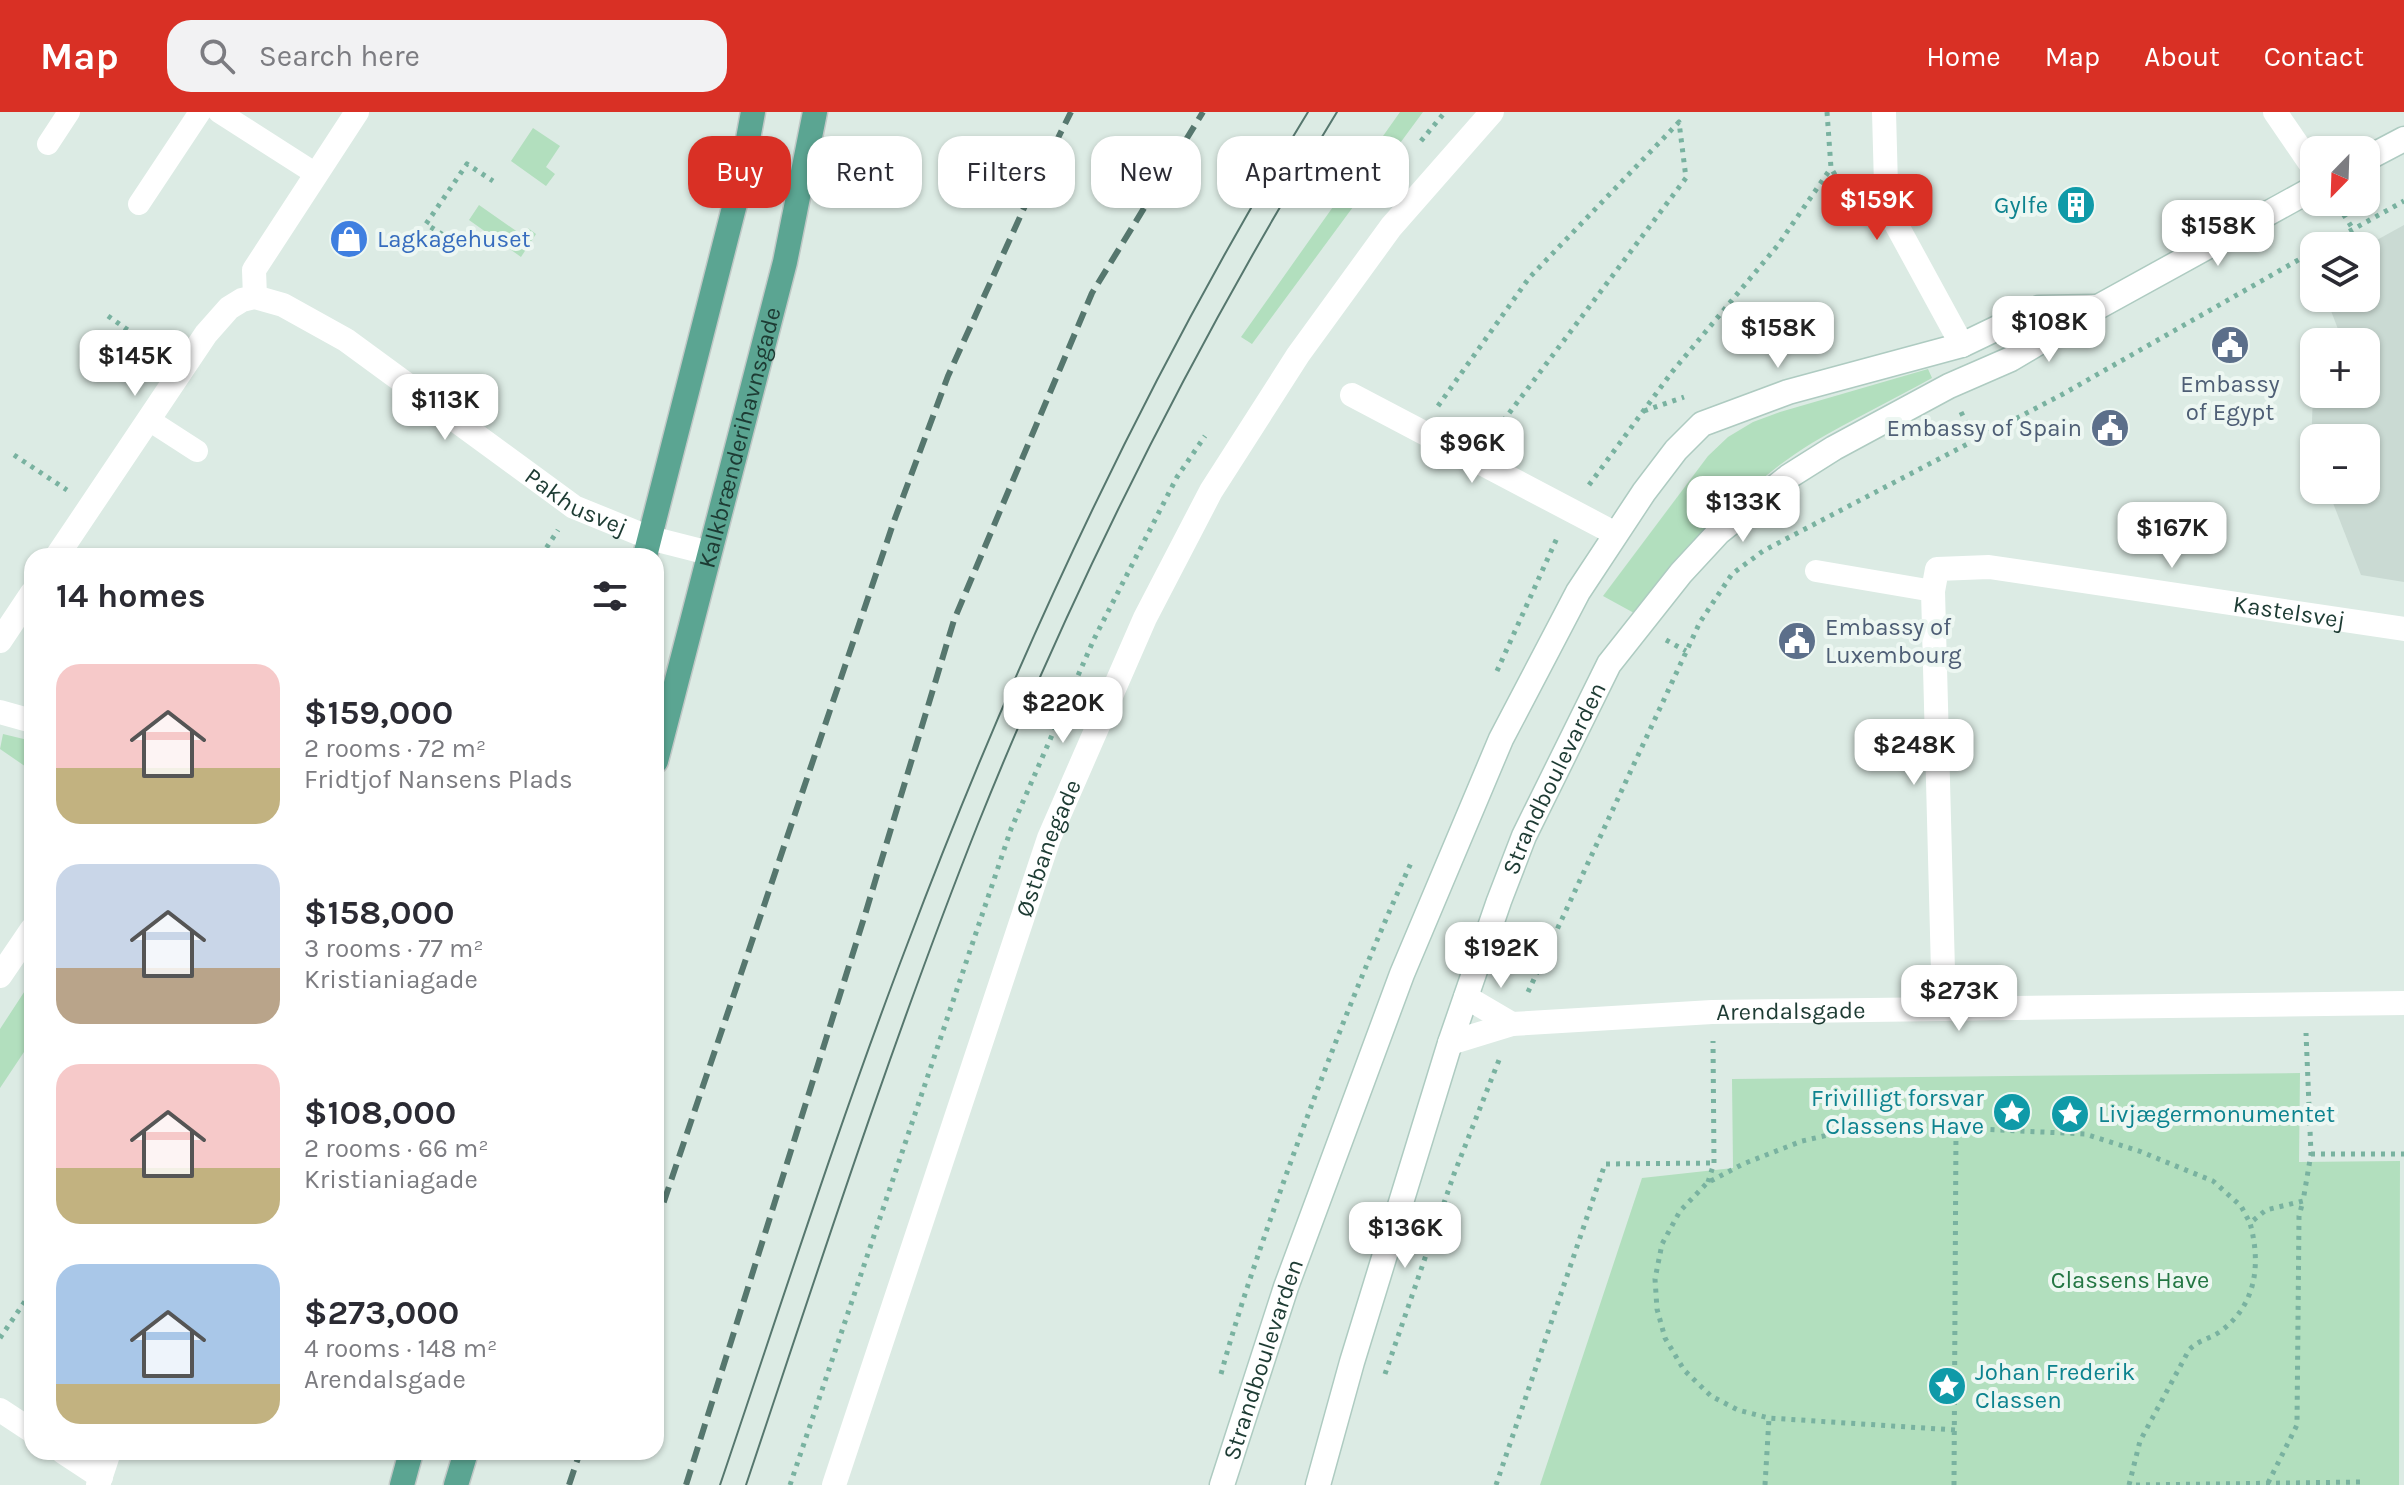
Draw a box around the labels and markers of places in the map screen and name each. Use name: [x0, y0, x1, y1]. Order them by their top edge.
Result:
pin: $159K: [1821, 174, 1933, 242]
building icon: Gylfe: [2055, 184, 2097, 226]
place label: Gylfe: [1994, 191, 2048, 219]
pin: $158K: [2162, 200, 2274, 268]
shop icon: Lagkagehuset: [328, 218, 370, 260]
place label: Lagkagehuset: [377, 225, 531, 253]
pin: $108K: [1993, 296, 2105, 364]
pin: $158K: [1722, 302, 1834, 370]
public building icon: Embassy of Egypt: [2209, 324, 2251, 366]
pin: $145K: [79, 330, 191, 398]
place label: Embassy of Egypt: [2180, 370, 2280, 426]
pin: $113K: [389, 374, 501, 442]
public building icon: Embassy of Spain: [2089, 407, 2131, 449]
place label: Embassy of Spain: [1887, 414, 2082, 442]
pin: $96K: [1425, 417, 1519, 485]
pin: $133K: [1687, 476, 1799, 544]
pin: $167K: [2116, 502, 2228, 570]
place label: Embassy of Luxembourg: [1825, 613, 1962, 669]
public building icon: Embassy of Luxembourg: [1776, 620, 1818, 662]
pin: $220K: [1007, 677, 1119, 745]
pin: $248K: [1858, 719, 1970, 787]
pin: $192K: [1445, 922, 1557, 990]
pin: $273K: [1903, 965, 2015, 1033]
place label: Frivilligt forsvar Classens Have: [1811, 1084, 1984, 1140]
place icon: Frivilligt forsvar Classens Have: [1991, 1091, 2033, 1133]
place icon: Livjægermonumentet: [2049, 1093, 2091, 1135]
place label: Livjægermonumentet: [2098, 1100, 2335, 1128]
pin: $136K: [1349, 1202, 1461, 1270]
place label: Johan Frederik Classen: [1975, 1358, 2135, 1414]
place icon: Johan Frederik Classen: [1926, 1365, 1968, 1407]

